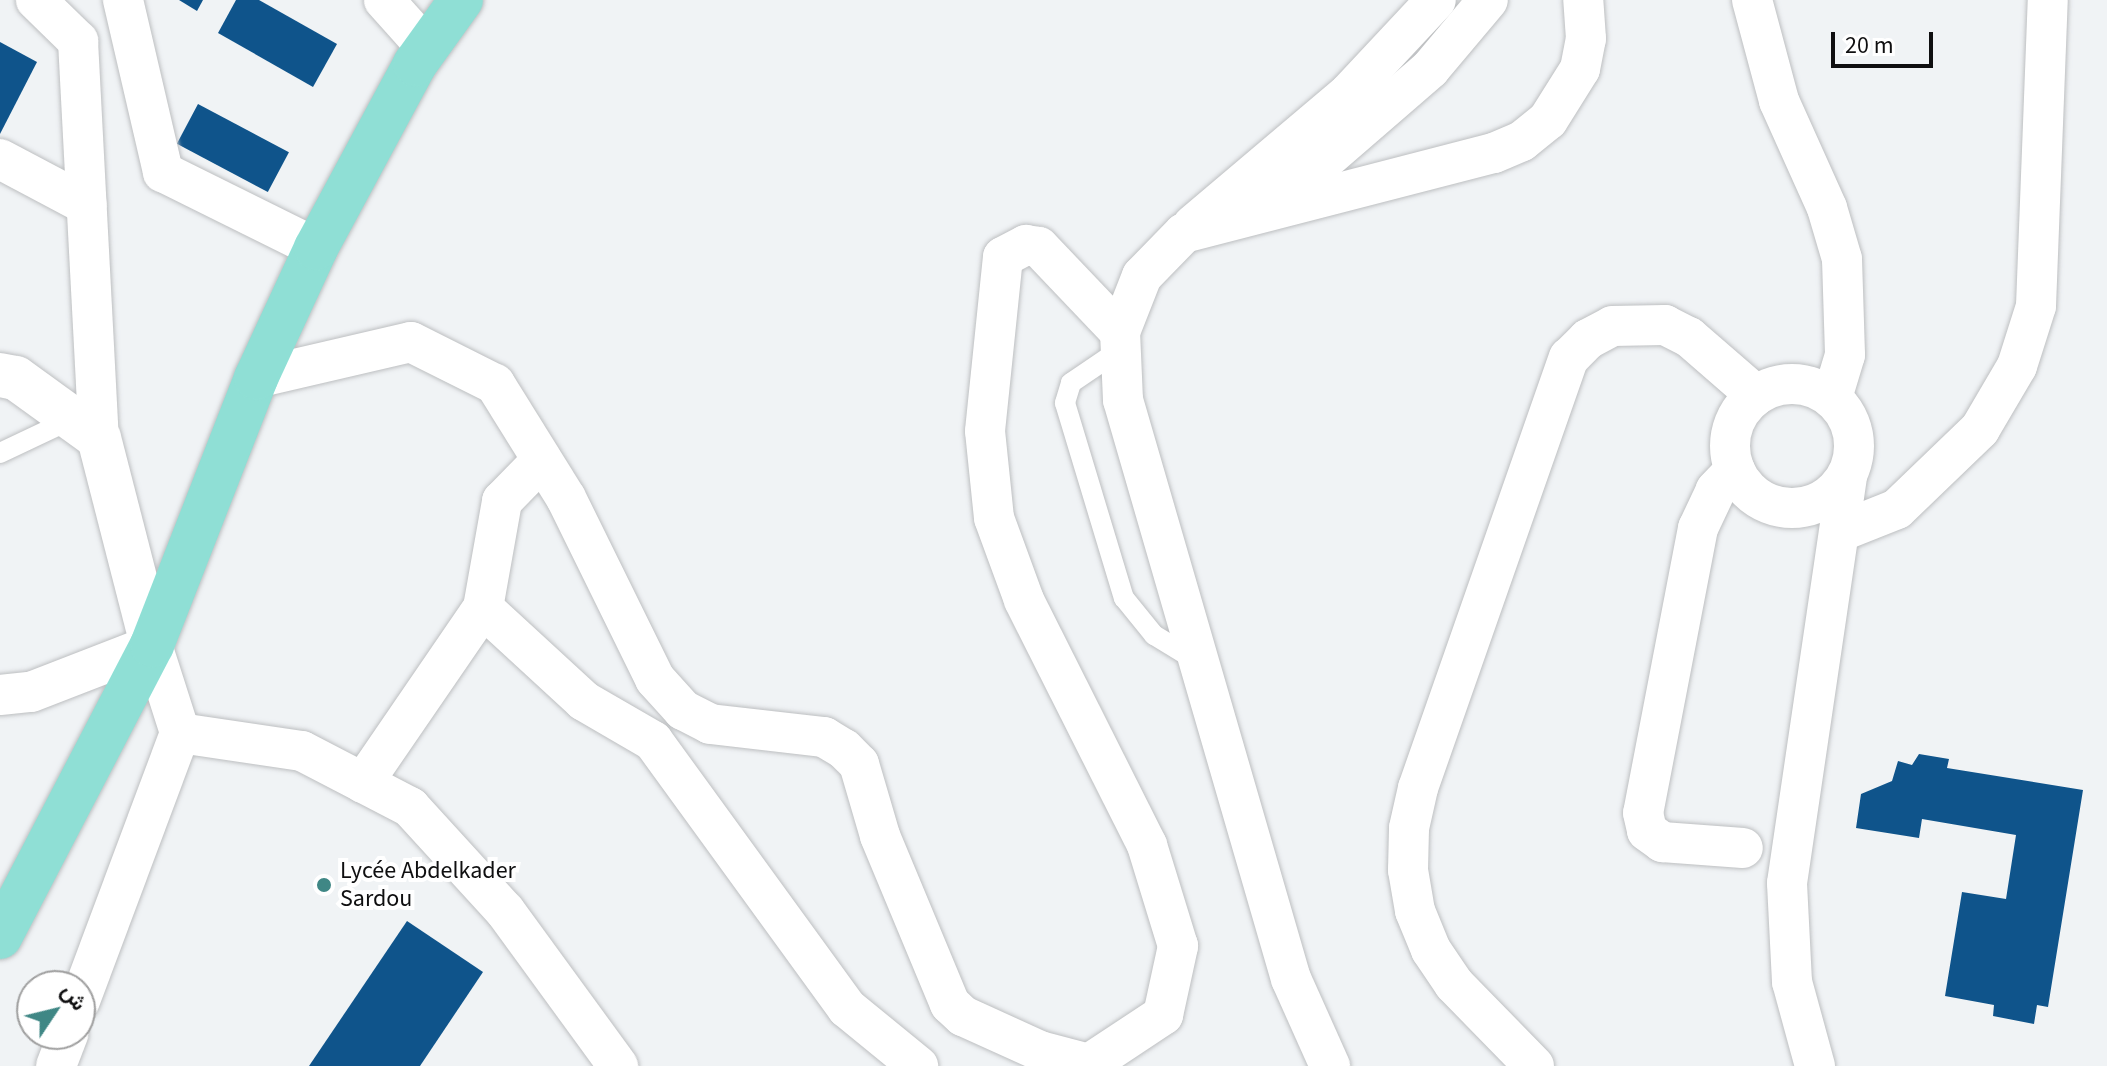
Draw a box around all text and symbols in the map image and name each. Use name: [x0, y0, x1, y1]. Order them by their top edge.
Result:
scale bar: [1835, 16, 1937, 66]
text: 20 m: [1845, 28, 1894, 63]
place label: Lycée Abdelkader Sardou: [340, 857, 516, 913]
marker: Lycée Abdelkader Sardou: [315, 876, 333, 894]
north arrow: [16, 970, 96, 1050]
text: ش: [53, 977, 95, 1017]

